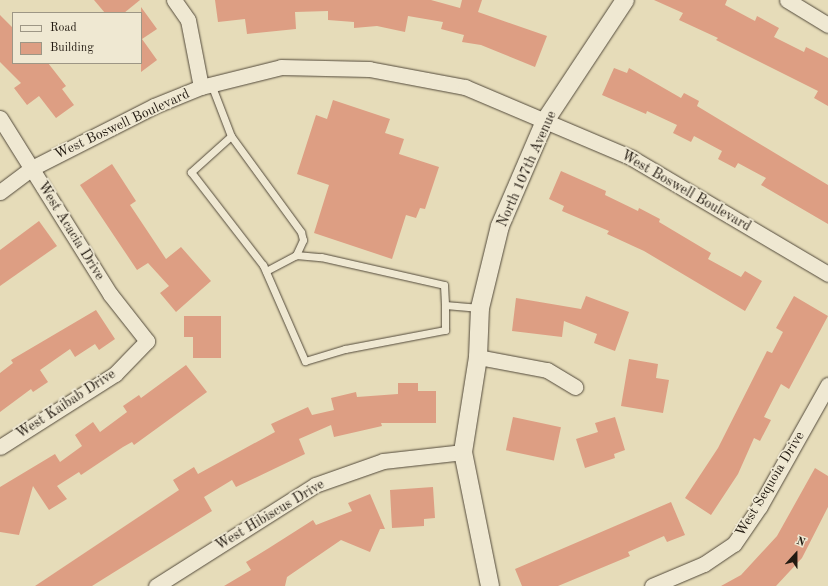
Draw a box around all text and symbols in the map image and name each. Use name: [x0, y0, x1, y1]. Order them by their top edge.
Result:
legend: [12, 12, 142, 64]
text: Road: [50, 22, 77, 34]
text: Building: [50, 42, 94, 54]
street label: West Boswell Boulevard: [52, 85, 192, 163]
street label: North 107th Avenue: [494, 108, 560, 230]
street label: West Boswell Boulevard: [618, 147, 754, 235]
street label: West Acacia Drive: [34, 179, 108, 283]
street label: West Kaibab Drive: [13, 366, 119, 442]
street label: West Sequoia Drive: [732, 428, 808, 540]
street label: West Hibiscus Drive: [213, 476, 327, 554]
north arrow: [776, 534, 816, 574]
text: N: [795, 536, 806, 549]

